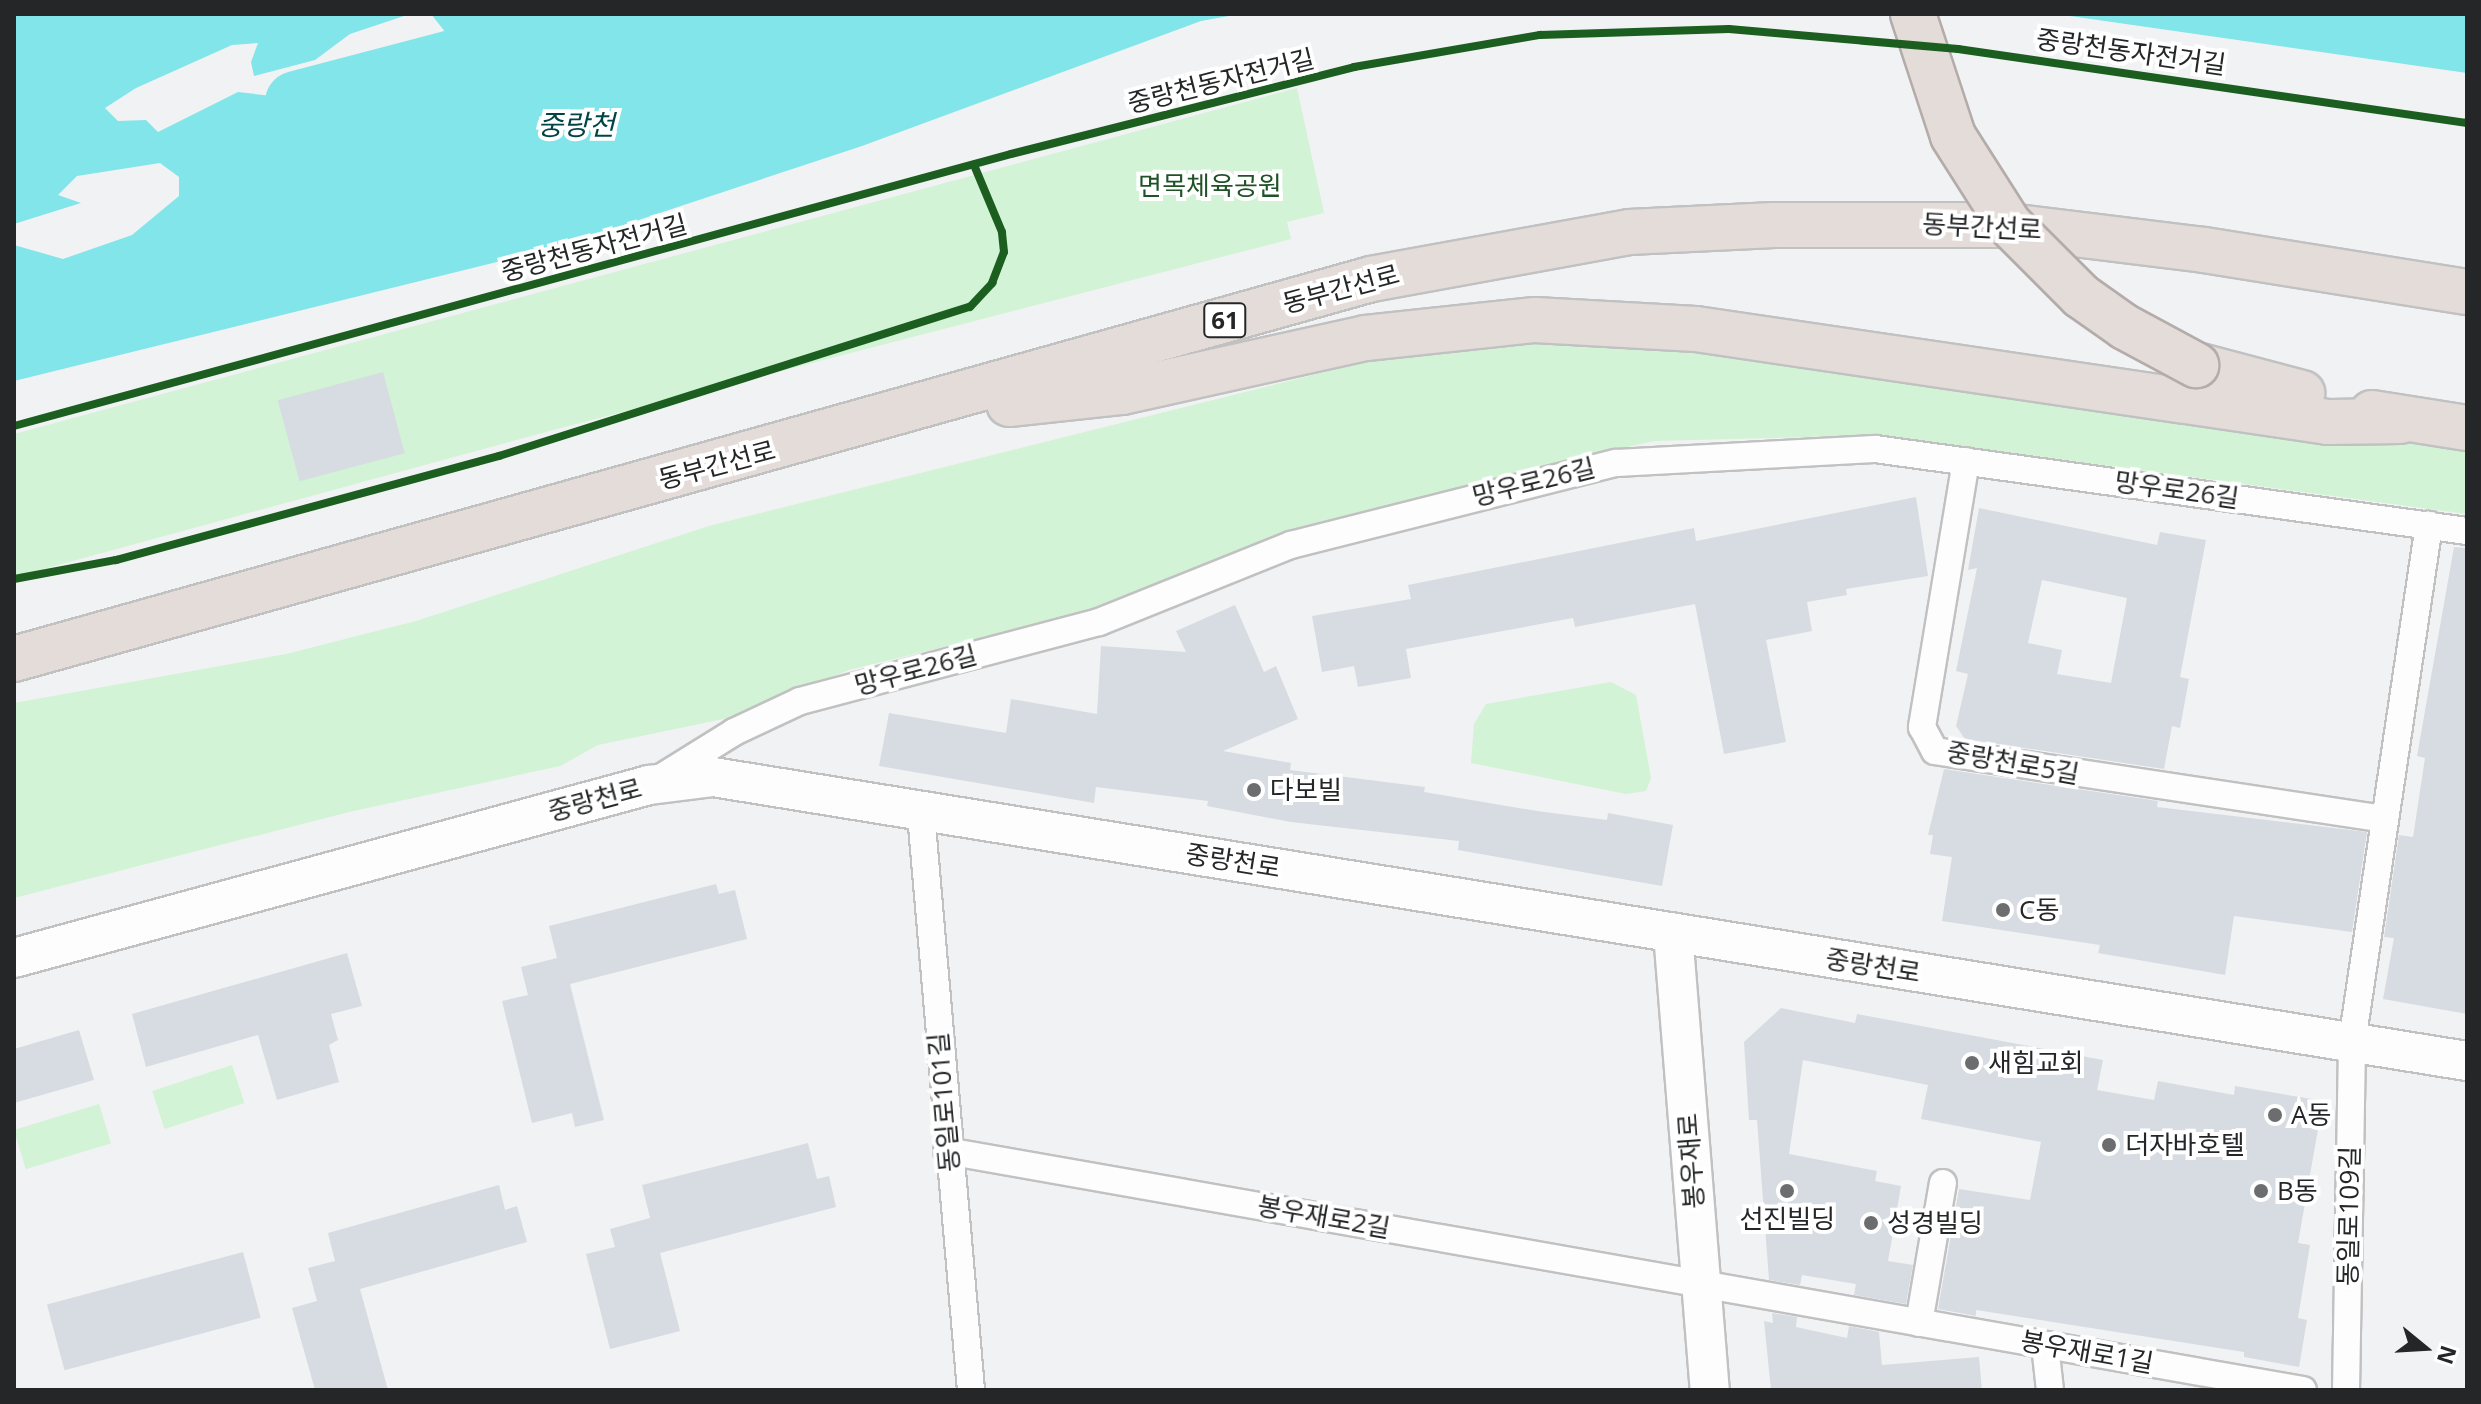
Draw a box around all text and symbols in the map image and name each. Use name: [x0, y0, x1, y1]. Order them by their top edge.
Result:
street label: 중랑천동자전거길: [2034, 23, 2228, 81]
street label: 중랑천동자전거길: [1124, 43, 1318, 119]
water label: 중랑천: [537, 107, 615, 141]
park label: 면목체육공원: [1138, 170, 1282, 202]
street label: 중랑천동자전거길: [498, 208, 690, 288]
street label: 동부간선로: [1921, 208, 2043, 246]
street label: 동부간선로: [1279, 258, 1403, 320]
road number: 61: [1203, 300, 1247, 340]
street label: 동부간선로: [655, 434, 779, 496]
street label: 망우로26길: [1469, 452, 1599, 512]
street label: 망우로26길: [2113, 466, 2241, 514]
street label: 망우로26길: [851, 639, 981, 701]
street label: 중랑천로5길: [1944, 736, 2082, 790]
street label: 중랑천로: [545, 773, 645, 827]
place label: 다보빌: [1270, 774, 1342, 806]
marker: 다보빌: [1245, 781, 1263, 799]
street label: 중랑천로: [1183, 838, 1283, 884]
place label: C동: [2019, 894, 2059, 926]
marker: C동: [1994, 901, 2012, 919]
street label: 중랑천로: [1823, 943, 1923, 989]
street label: 동일로101길: [922, 1031, 966, 1173]
place label: 새힘교회: [1988, 1047, 2084, 1079]
marker: 새힘교회: [1963, 1054, 1981, 1072]
place label: A동: [2291, 1099, 2331, 1131]
marker: A동: [2266, 1106, 2284, 1124]
street label: 봉우재로: [1672, 1112, 1710, 1210]
place label: 더자바호텔: [2125, 1129, 2245, 1161]
marker: 더자바호텔: [2100, 1136, 2118, 1154]
street label: 동일로109길: [2332, 1146, 2366, 1286]
place label: B동: [2277, 1175, 2318, 1207]
marker: 선진빌딩: [1778, 1182, 1796, 1200]
marker: B동: [2252, 1182, 2270, 1200]
street label: 봉우재로2길: [1255, 1190, 1393, 1244]
place label: 선진빌딩: [1739, 1203, 1835, 1235]
place label: 성경빌딩: [1887, 1207, 1983, 1239]
marker: 성경빌딩: [1862, 1214, 1880, 1232]
north arrow: [2385, 1308, 2465, 1388]
street label: 봉우재로1길: [2018, 1325, 2156, 1379]
text: N: [2431, 1342, 2465, 1369]

